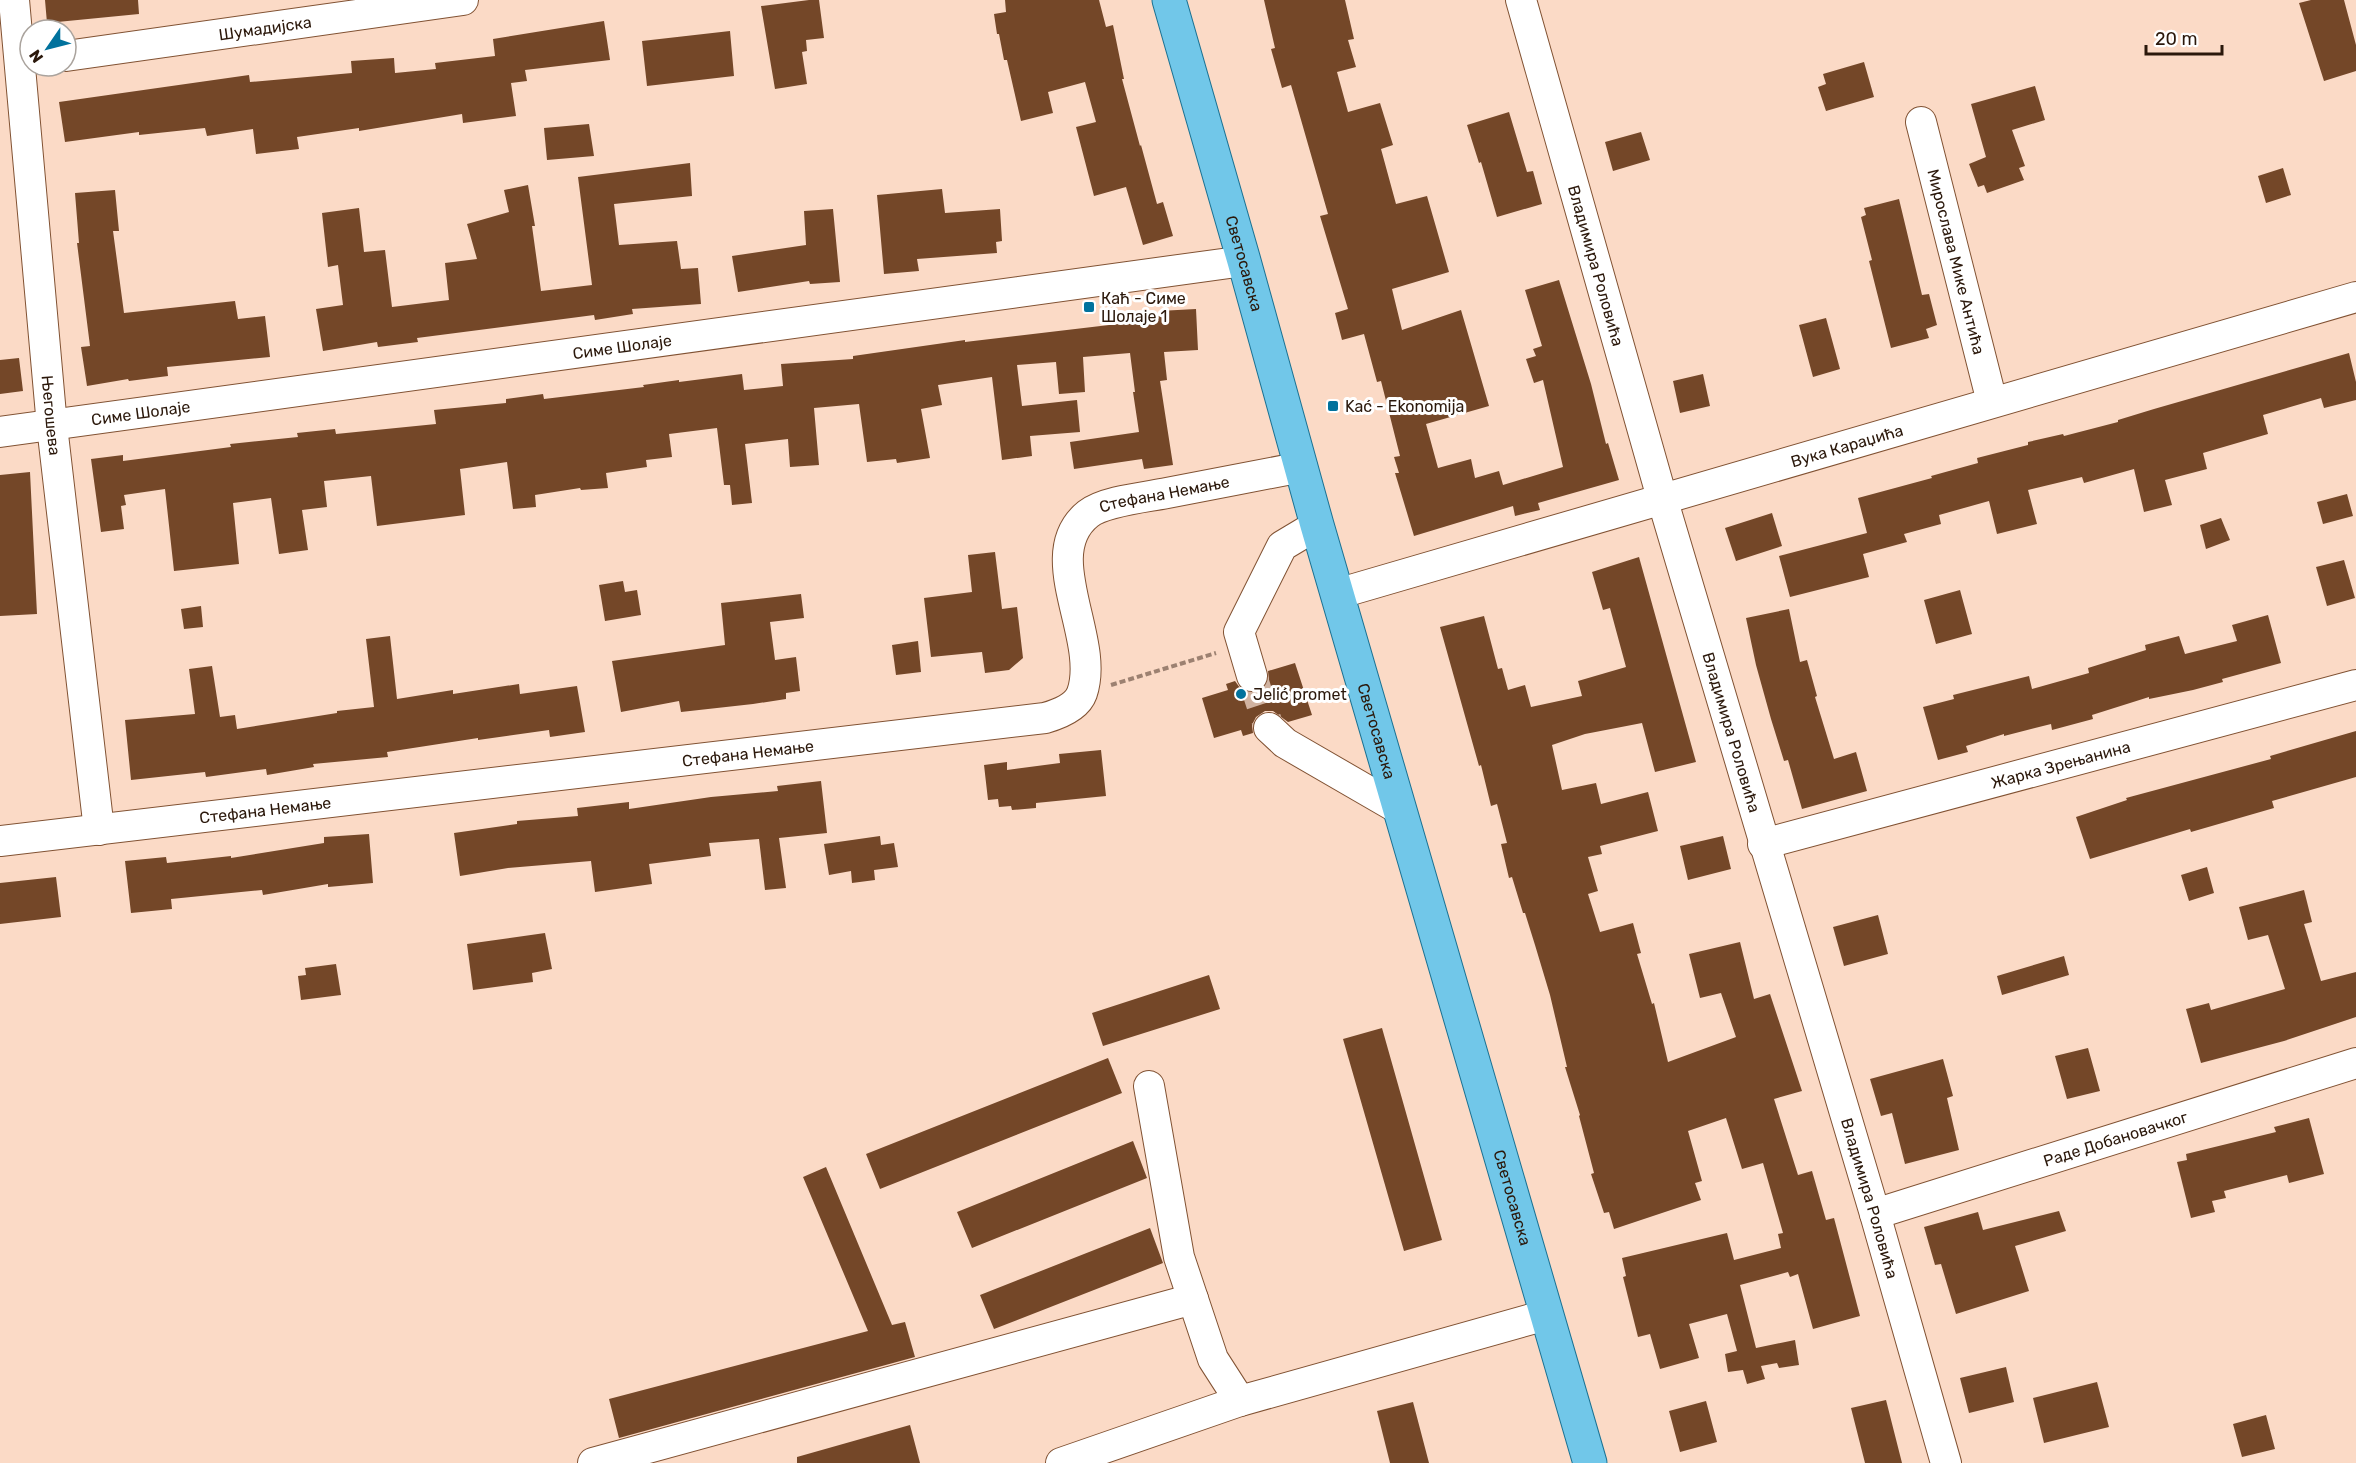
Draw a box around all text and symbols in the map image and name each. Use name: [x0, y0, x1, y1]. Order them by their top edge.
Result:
street label: Шумадијска: [217, 12, 313, 44]
north arrow: [18, 18, 78, 78]
scale bar: [2146, 18, 2222, 56]
text: 20 m: [2155, 28, 2197, 50]
text: N: [25, 46, 47, 66]
street label: Мирослава Мике Антића: [1923, 167, 1989, 356]
street label: Владимира Роловића: [1564, 183, 1628, 348]
street label: Светосавска: [1221, 213, 1267, 314]
place label: Каћ - Симе Шолаје 1: [1101, 289, 1186, 326]
marker: Каћ - Симе Шолаје 1: [1082, 300, 1096, 314]
street label: Симе Шолаје: [572, 331, 673, 363]
street label: Његошева: [38, 375, 64, 456]
street label: Симе Шолаје: [90, 397, 191, 429]
place label: Kać - Ekonomija: [1345, 397, 1464, 416]
marker: Kać - Ekonomija: [1326, 399, 1340, 413]
street label: Вука Караџића: [1788, 421, 1905, 471]
street label: Стефана Немање: [1097, 472, 1231, 517]
street label: Владимира Роловића: [1698, 650, 1764, 815]
street label: Светосавска: [1354, 681, 1399, 781]
place label: Jelić promet: [1253, 685, 1347, 704]
marker: Jelić promet: [1234, 687, 1248, 701]
street label: Стефана Немање: [681, 736, 815, 771]
street label: Жарка Зрењанина: [1989, 737, 2132, 792]
street label: Стефана Немање: [198, 793, 332, 827]
street label: Раде Добановачког: [2041, 1107, 2190, 1171]
street label: Владимира Роловића: [1837, 1116, 1902, 1281]
street label: Светосавска: [1489, 1148, 1535, 1248]

